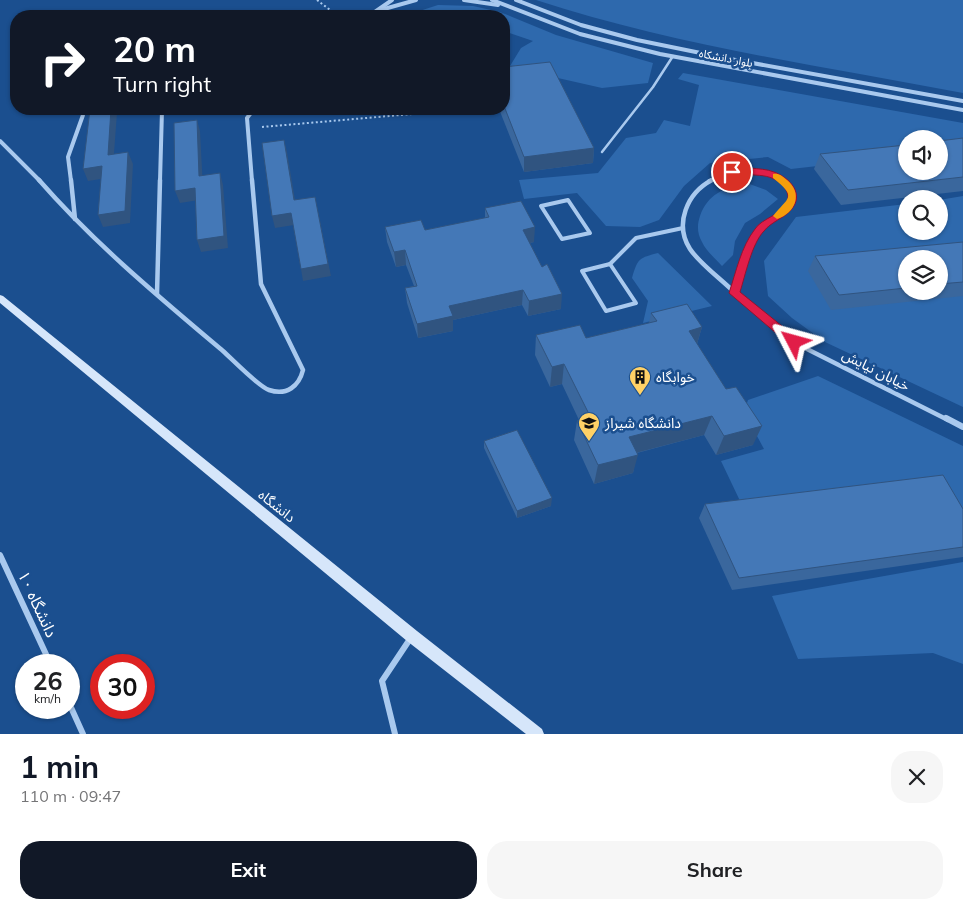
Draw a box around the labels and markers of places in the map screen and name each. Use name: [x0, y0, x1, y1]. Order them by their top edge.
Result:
pin: [711, 151, 753, 193]
building icon: خوابگاه: [628, 365, 652, 396]
place label: خوابگاه: [656, 368, 695, 386]
school or university icon: دانشگاه شیراز: [577, 411, 601, 442]
place label: دانشگاه شیراز: [604, 414, 681, 432]

